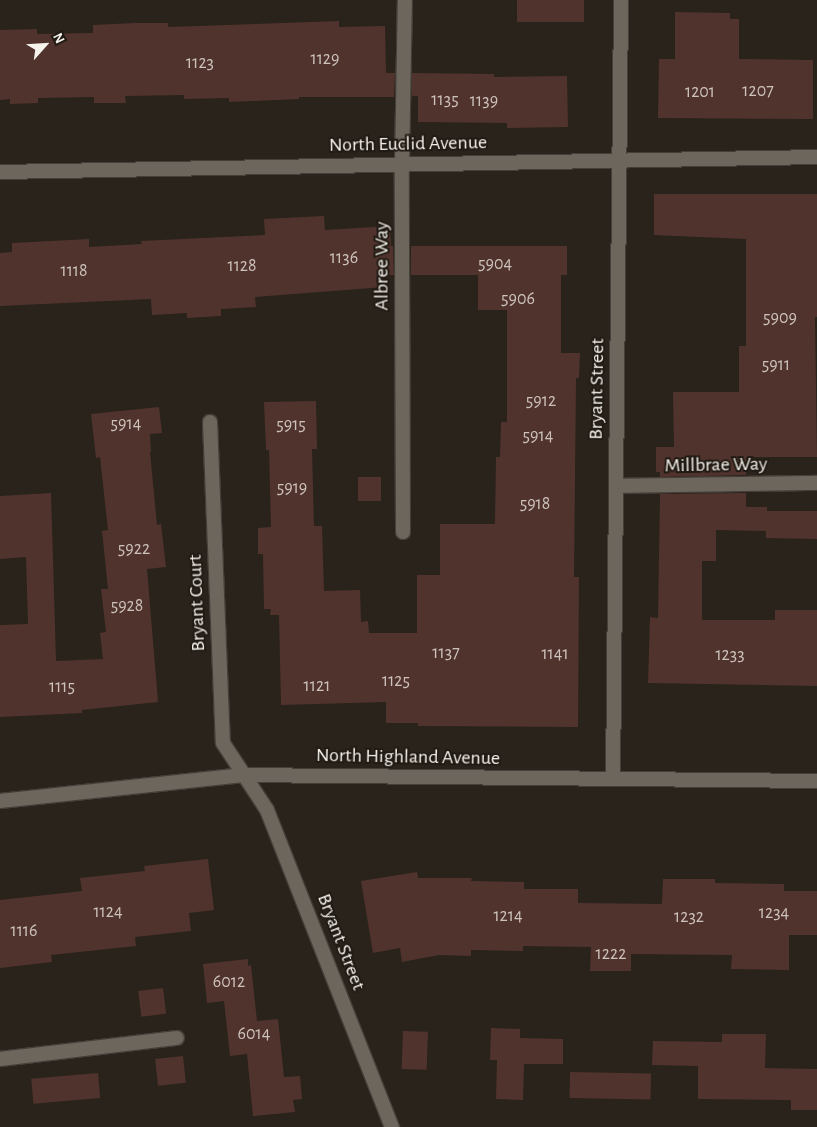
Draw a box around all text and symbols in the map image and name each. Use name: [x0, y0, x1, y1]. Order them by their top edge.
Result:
north arrow: [20, 20, 70, 70]
text: N: [50, 31, 67, 46]
house number: 1129: [310, 48, 340, 70]
house number: 1123: [186, 52, 214, 74]
house number: 1207: [742, 80, 774, 102]
house number: 1201: [685, 81, 715, 103]
house number: 1135: [431, 89, 459, 111]
house number: 1139: [470, 90, 498, 112]
street label: North Euclid Avenue: [329, 131, 487, 157]
street label: Albree Way: [370, 221, 394, 311]
house number: 1136: [330, 247, 358, 269]
house number: 5904: [478, 253, 512, 275]
house number: 1128: [227, 255, 257, 277]
house number: 1118: [60, 260, 88, 282]
house number: 5906: [501, 288, 535, 310]
house number: 5909: [763, 307, 797, 329]
street label: Bryant Street: [584, 338, 610, 440]
house number: 5911: [762, 354, 790, 376]
house number: 5912: [526, 390, 556, 412]
house number: 5914: [111, 413, 141, 435]
house number: 5915: [276, 414, 306, 436]
house number: 5914: [523, 425, 553, 447]
street label: Millbrae Way: [664, 452, 768, 478]
house number: 5919: [277, 477, 307, 499]
house number: 5918: [520, 493, 550, 515]
house number: 5922: [118, 538, 150, 560]
street label: Bryant Court: [183, 554, 211, 652]
house number: 5928: [111, 595, 143, 617]
house number: 1137: [432, 642, 460, 664]
house number: 1141: [541, 643, 569, 665]
house number: 1233: [715, 644, 745, 666]
house number: 1125: [382, 670, 410, 692]
house number: 1121: [304, 675, 330, 697]
house number: 1115: [49, 676, 75, 698]
street label: North Highland Avenue: [316, 743, 500, 771]
street label: Bryant Street: [312, 890, 370, 994]
house number: 1124: [93, 901, 123, 923]
house number: 1234: [759, 902, 789, 924]
house number: 1214: [493, 905, 523, 927]
house number: 1232: [674, 906, 704, 928]
house number: 1116: [10, 920, 38, 942]
house number: 1222: [596, 943, 626, 965]
house number: 6012: [213, 971, 245, 993]
house number: 6014: [238, 1023, 270, 1045]

